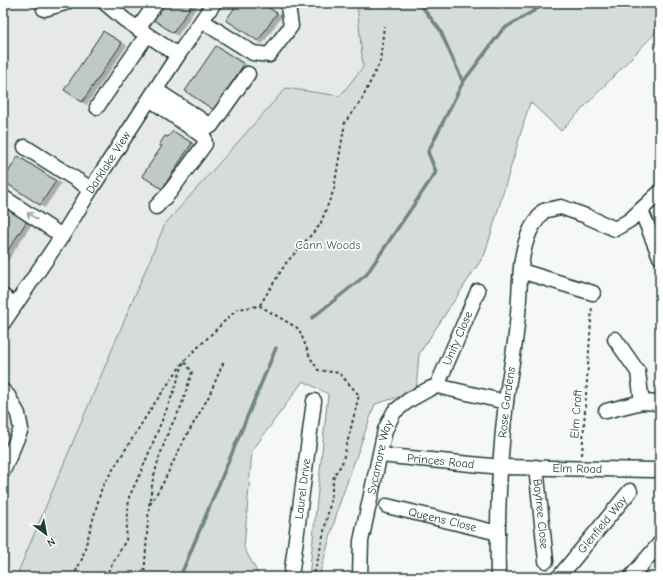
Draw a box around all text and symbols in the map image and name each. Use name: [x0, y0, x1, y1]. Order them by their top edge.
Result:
street label: Darklake View: [83, 128, 134, 196]
one-way arrow: [27, 212, 38, 220]
park label: Cann Woods: [296, 238, 360, 252]
street label: Unity Close: [440, 309, 475, 368]
street label: Rose Gardens: [495, 366, 518, 438]
street label: Elm Croft: [567, 389, 585, 439]
street label: Sycamore Way: [364, 417, 396, 496]
street label: Princes Road: [406, 451, 475, 471]
street label: Laurel Drive: [292, 457, 313, 520]
street label: Elm Road: [552, 461, 602, 476]
street label: Baytree Close: [530, 478, 552, 549]
street label: Glenfield Way: [575, 493, 630, 556]
street label: Queens Close: [407, 504, 478, 534]
north arrow: [26, 514, 66, 554]
text: N: [45, 535, 58, 549]

